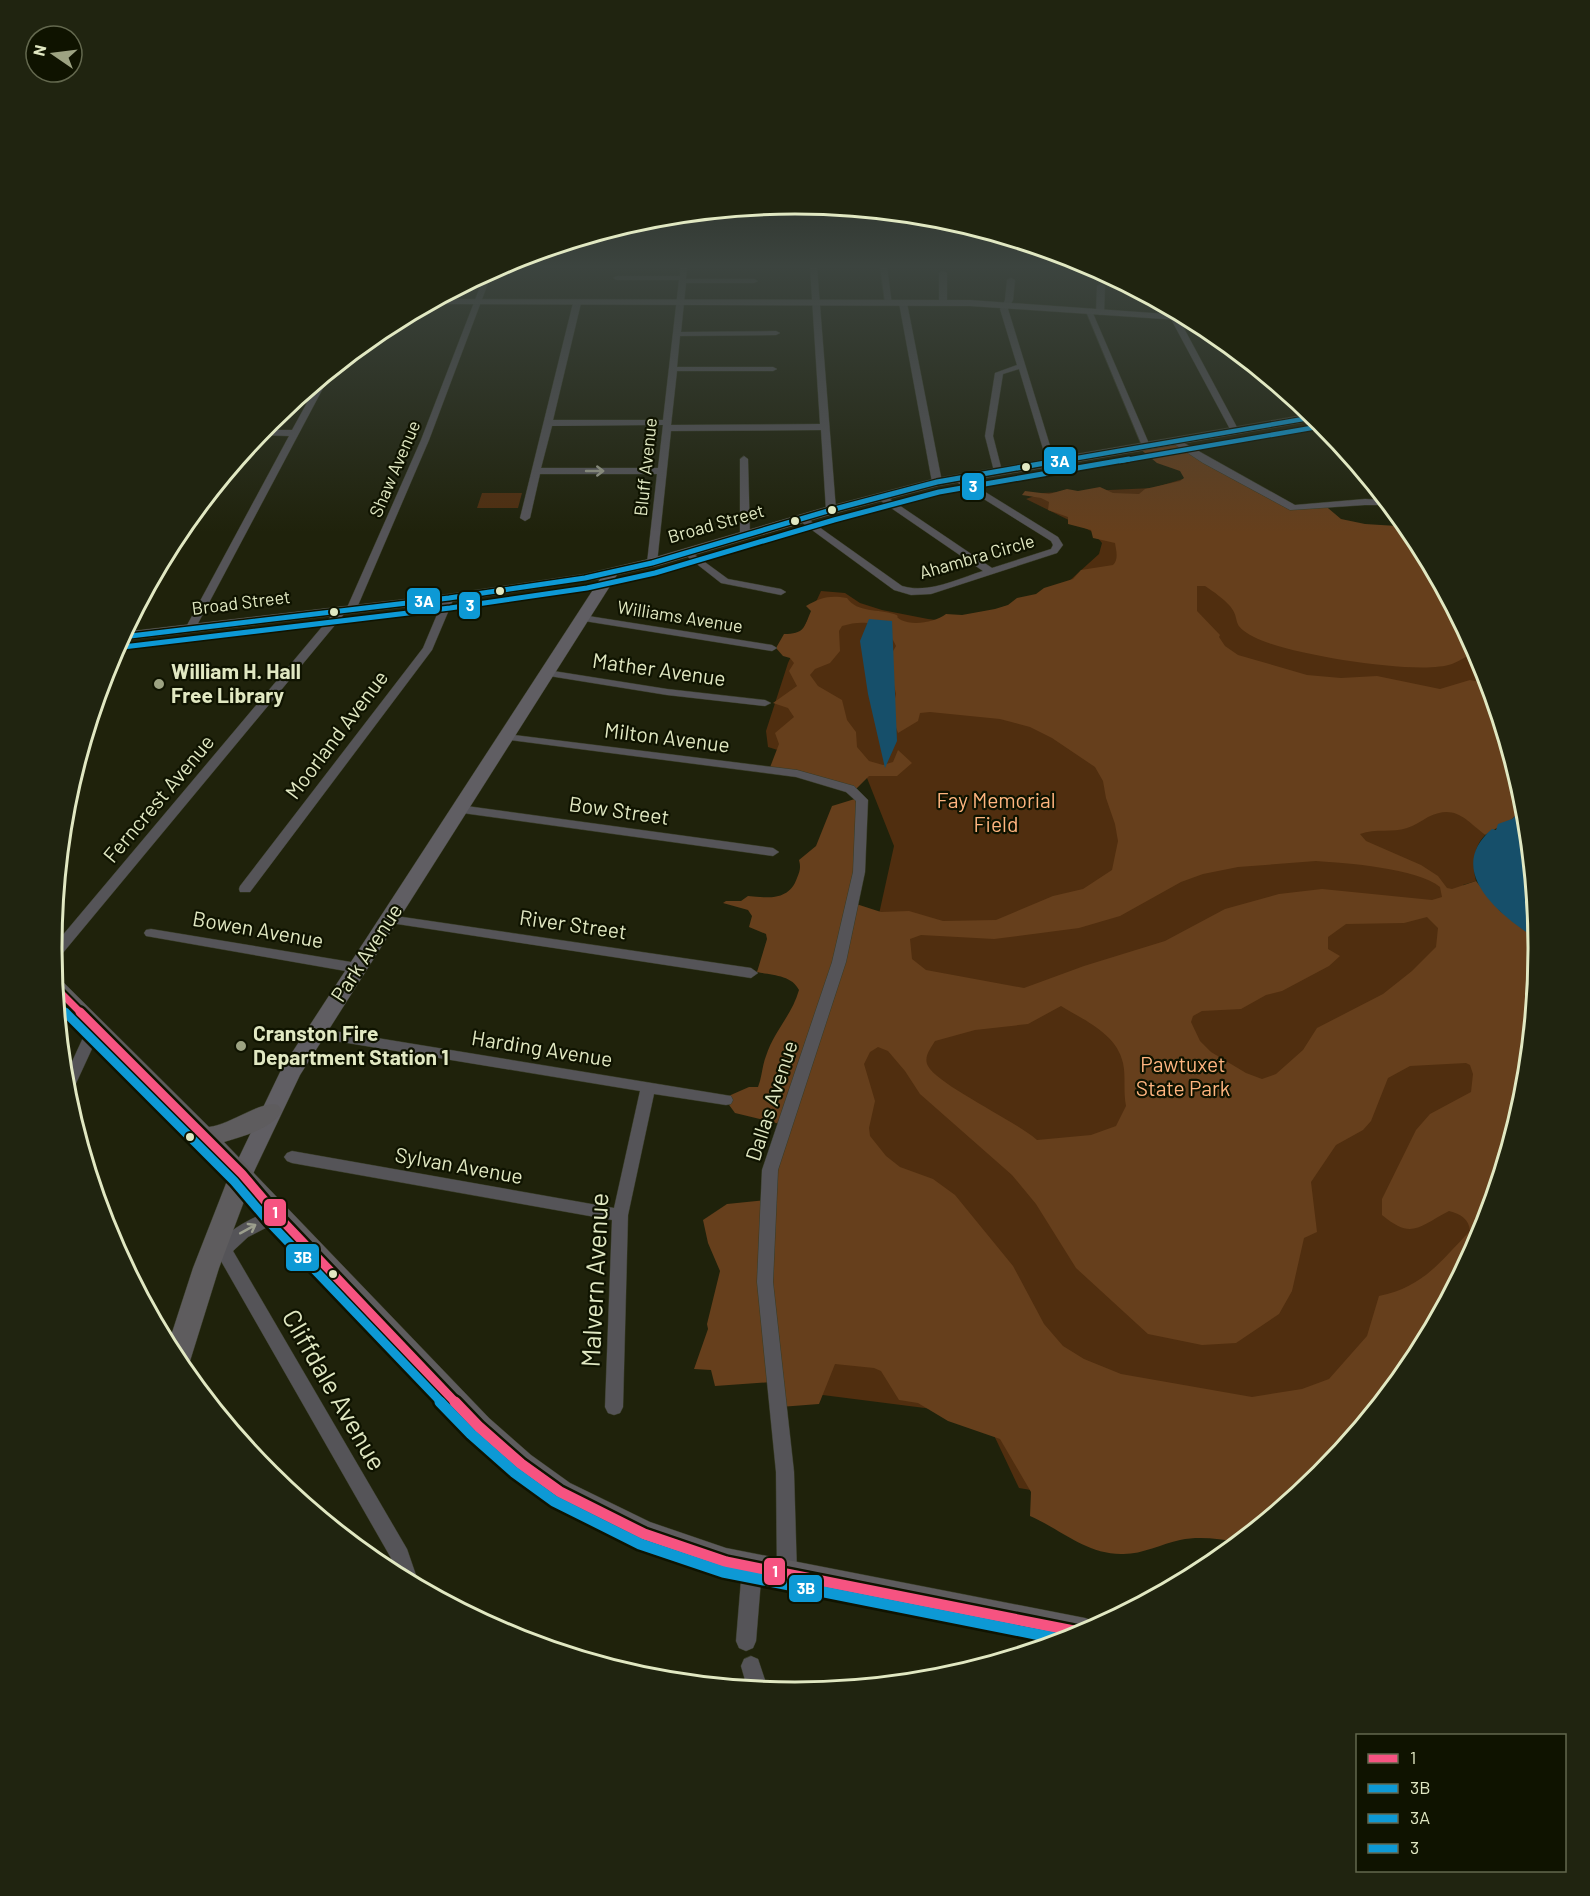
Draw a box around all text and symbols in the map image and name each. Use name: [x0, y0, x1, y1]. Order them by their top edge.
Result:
north arrow: [24, 24, 84, 84]
text: N: [28, 43, 49, 58]
street label: Shaw Avenue: [364, 417, 424, 520]
street label: Bluff Avenue: [629, 417, 661, 517]
line badge: 3A: [1043, 446, 1077, 475]
text: 3A: [1050, 451, 1070, 470]
unlabelled marker: [1020, 461, 1032, 473]
one-way arrow: [585, 465, 605, 477]
line badge: 3: [961, 472, 985, 501]
text: 3: [969, 476, 977, 495]
street label: Broad Street: [665, 499, 766, 547]
unlabelled marker: [826, 504, 838, 516]
unlabelled marker: [789, 515, 801, 527]
street label: Ahambra Circle: [917, 529, 1037, 583]
street label: Broad Street: [190, 585, 292, 619]
unlabelled marker: [494, 585, 506, 597]
line badge: 3A: [406, 587, 441, 615]
text: 3A: [414, 591, 434, 610]
line badge: 3: [458, 591, 481, 620]
text: 3: [466, 595, 474, 614]
street label: Williams Avenue: [616, 595, 745, 637]
unlabelled marker: [328, 606, 340, 618]
street label: Mather Avenue: [591, 647, 727, 690]
place label: William H. Hall Free Library: [171, 658, 301, 707]
street label: Moorland Avenue: [279, 665, 392, 803]
marker: William H. Hall Free Library: [152, 677, 166, 691]
street label: Milton Avenue: [603, 716, 731, 757]
street label: Ferncrest Avenue: [97, 729, 219, 867]
park label: Fay Memorial Field: [936, 787, 1056, 836]
street label: Bow Street: [568, 790, 671, 829]
street label: Park Avenue: [325, 898, 407, 1006]
street label: River Street: [518, 904, 629, 943]
street label: Bowen Avenue: [191, 905, 326, 952]
place label: Cranston Fire Department Station 1: [253, 1020, 449, 1069]
street label: Harding Avenue: [470, 1024, 614, 1071]
street label: Dallas Avenue: [739, 1037, 802, 1164]
marker: Cranston Fire Department Station 1: [234, 1039, 248, 1053]
park label: Pawtuxet State Park: [1136, 1051, 1230, 1100]
unlabelled marker: [184, 1131, 196, 1143]
street label: Sylvan Avenue: [393, 1141, 525, 1188]
street label: Malvern Avenue: [573, 1192, 614, 1368]
line badge: 1: [263, 1198, 287, 1227]
text: 1: [272, 1202, 278, 1221]
one-way arrow: [239, 1223, 257, 1234]
line badge: 3B: [285, 1243, 320, 1272]
text: 3B: [294, 1247, 312, 1266]
unlabelled marker: [327, 1268, 339, 1280]
street label: Cliffdale Avenue: [277, 1303, 394, 1475]
line badge: 1: [763, 1557, 786, 1586]
text: 1: [772, 1561, 778, 1580]
line badge: 3B: [788, 1574, 823, 1603]
text: 3B: [797, 1578, 815, 1597]
legend: [1356, 1734, 1566, 1872]
text: 1: [1410, 1746, 1416, 1768]
text: 3B: [1410, 1776, 1431, 1798]
text: 3A: [1410, 1806, 1430, 1828]
text: 3: [1410, 1836, 1419, 1858]

